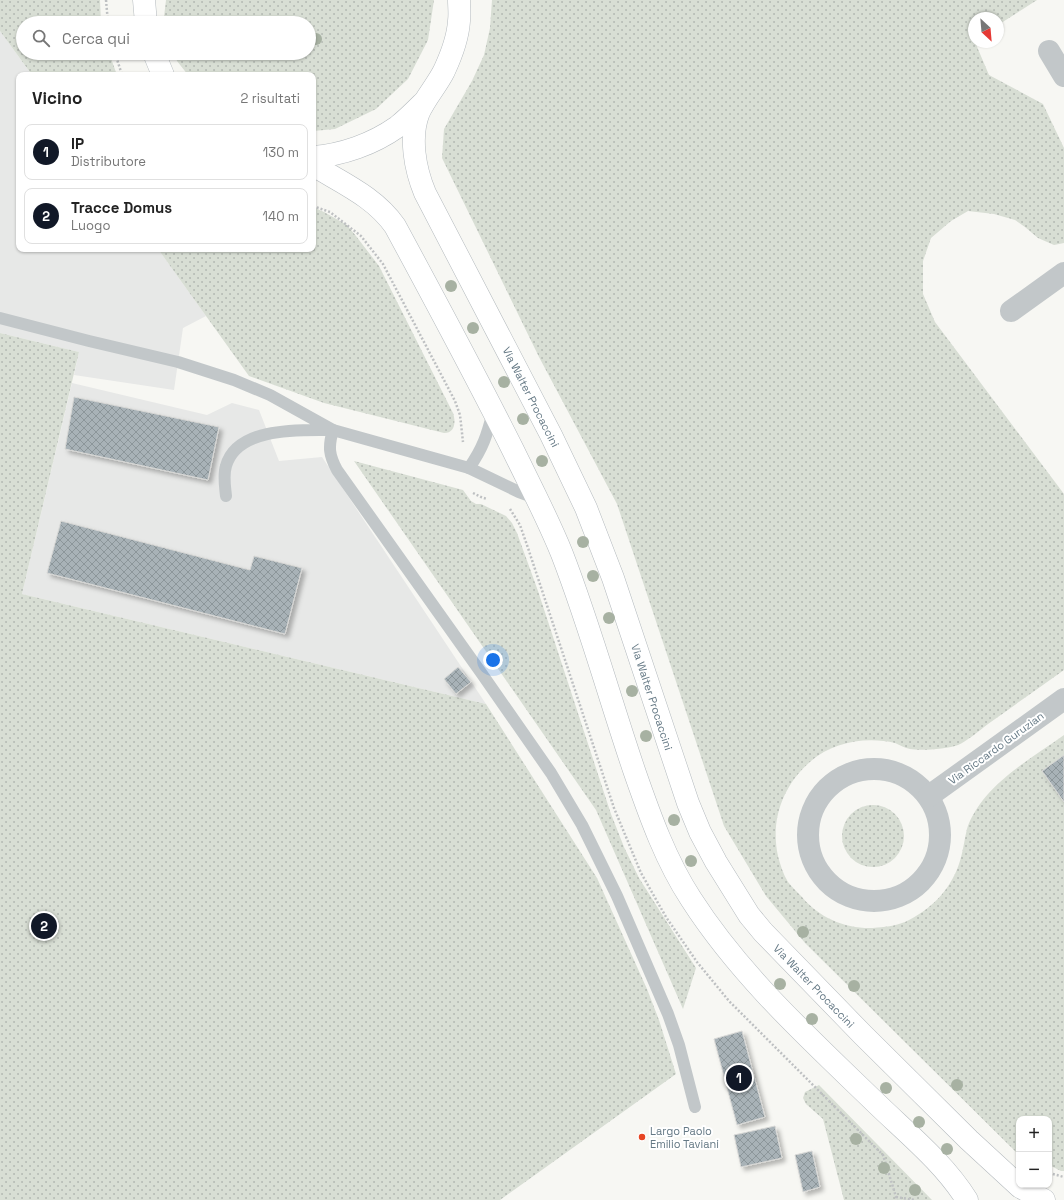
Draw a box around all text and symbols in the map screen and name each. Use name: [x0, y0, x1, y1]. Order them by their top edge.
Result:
north arrow: [968, 12, 1004, 48]
search box: [16, 16, 316, 60]
icon: search: [30, 27, 52, 49]
text: Cerca qui: [62, 29, 130, 48]
text: Vicino: [32, 87, 82, 109]
text: 2 risultati: [241, 90, 300, 107]
text: IP: [71, 134, 84, 153]
text: 1: [43, 144, 49, 161]
text: 130 m: [263, 144, 299, 161]
text: Distributore: [71, 153, 146, 170]
text: Tracce Domus: [71, 198, 172, 217]
text: 2: [42, 208, 50, 225]
text: 140 m: [263, 208, 299, 225]
text: Luogo: [71, 217, 110, 234]
street label: Via Walter Procaccini: [500, 344, 563, 450]
street label: Via Walter Procaccini: [628, 642, 676, 752]
your location: [483, 650, 503, 670]
street label: Via Riccardo Guruzian: [945, 709, 1047, 787]
pin: 2: [31, 911, 57, 941]
street label: Via Walter Procaccini: [770, 941, 858, 1031]
pin: 1: [726, 1063, 752, 1093]
map controls: [1016, 1116, 1052, 1188]
button: +: [1016, 1116, 1052, 1152]
place label: Largo Paolo Emilio Taviani: [650, 1124, 719, 1151]
marker: Largo Paolo Emilio Taviani: [637, 1132, 647, 1142]
button: −: [1016, 1152, 1052, 1188]

